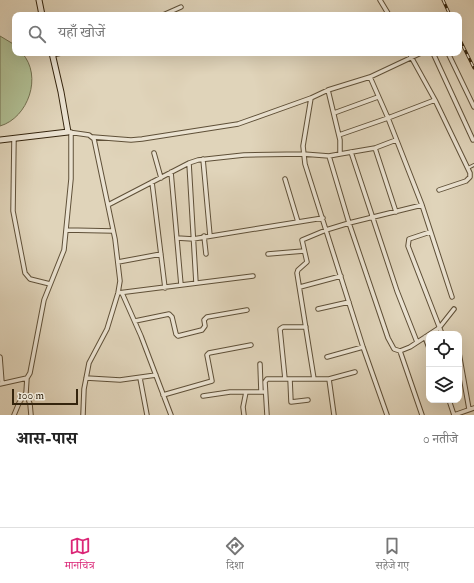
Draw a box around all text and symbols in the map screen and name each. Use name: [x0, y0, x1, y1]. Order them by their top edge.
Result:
search box: [12, 12, 462, 56]
icon: search: [26, 23, 48, 45]
text: यहाँ खोजें: [58, 23, 105, 42]
map controls: [426, 331, 462, 403]
button: locate: [426, 331, 462, 367]
button: layers: [426, 367, 462, 403]
scale bar: [12, 387, 78, 406]
text: 100 m: [18, 389, 44, 402]
text: आस-पास: [16, 428, 77, 449]
text: 0 नतीजे: [423, 431, 458, 447]
tab: मानचित्र: [65, 535, 95, 576]
tab: दिशा: [224, 535, 246, 576]
tab: सहेजे गए: [376, 535, 409, 576]

